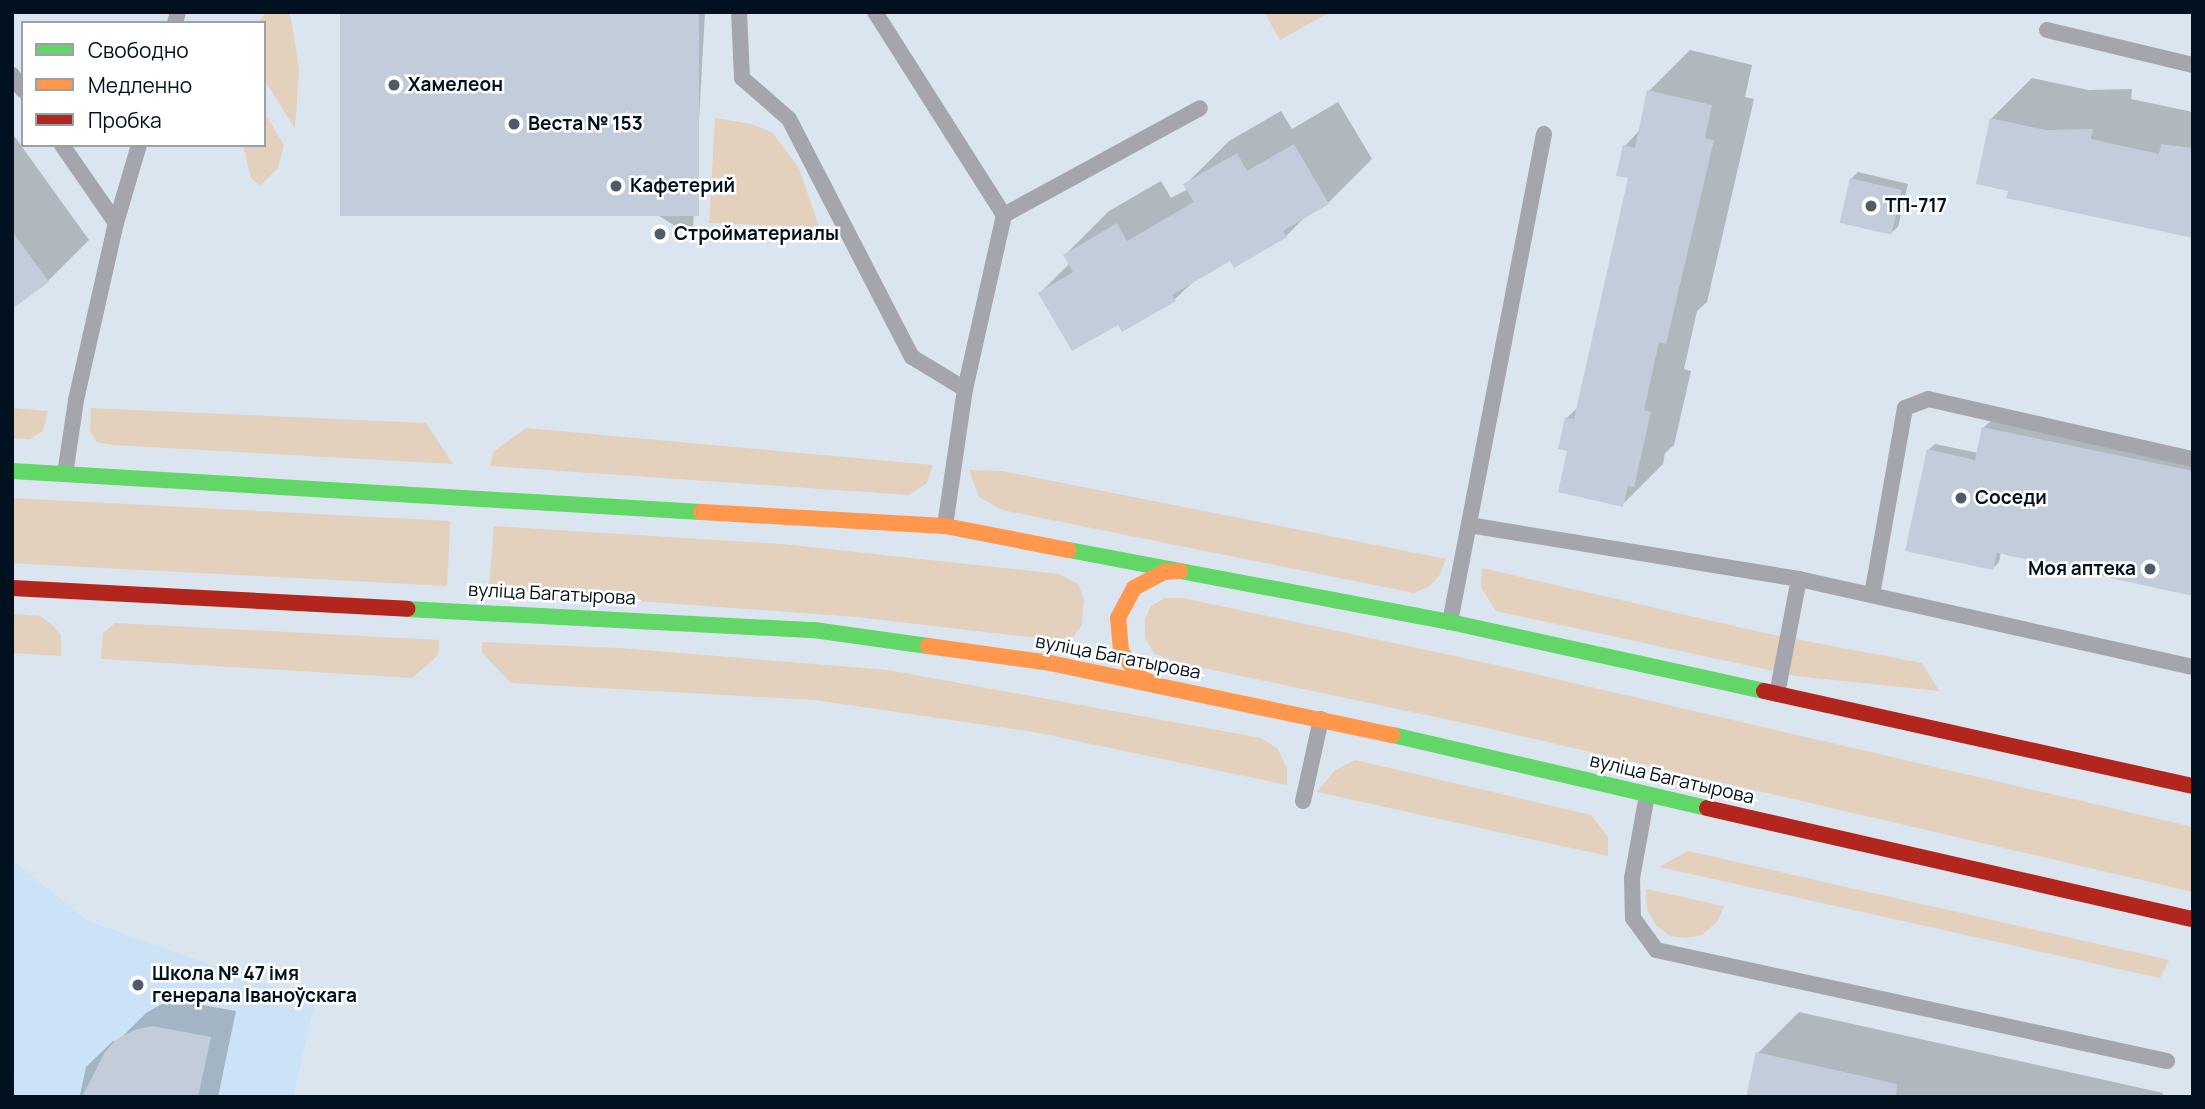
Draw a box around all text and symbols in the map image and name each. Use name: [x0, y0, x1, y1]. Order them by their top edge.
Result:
legend: [21, 21, 266, 147]
text: Свободно: [88, 36, 189, 64]
text: Медленно: [88, 71, 192, 99]
place label: Хамелеон: [408, 74, 503, 96]
marker: Хамелеон: [386, 77, 402, 93]
text: Пробка: [88, 106, 162, 134]
place label: Веста № 153: [528, 113, 643, 135]
marker: Веста № 153: [506, 116, 522, 132]
place label: Кафетерий: [630, 175, 735, 197]
marker: Кафетерий: [608, 178, 624, 194]
place label: ТП-717: [1885, 195, 1947, 217]
marker: ТП-717: [1863, 198, 1879, 214]
place label: Стройматериалы: [674, 223, 839, 245]
marker: Стройматериалы: [652, 226, 668, 242]
place label: Соседи: [1975, 487, 2047, 509]
marker: Соседи: [1953, 490, 1969, 506]
place label: Моя аптека: [2028, 558, 2136, 580]
marker: Моя аптека: [2142, 561, 2158, 577]
street label: вуліца Багатырова: [468, 578, 636, 610]
street label: вуліца Багатырова: [1033, 630, 1203, 684]
street label: вуліца Багатырова: [1588, 749, 1756, 809]
place label: Школа № 47 імя генерала Іваноўскага: [152, 963, 357, 1007]
marker: Школа № 47 імя генерала Іваноўскага: [130, 977, 146, 993]

